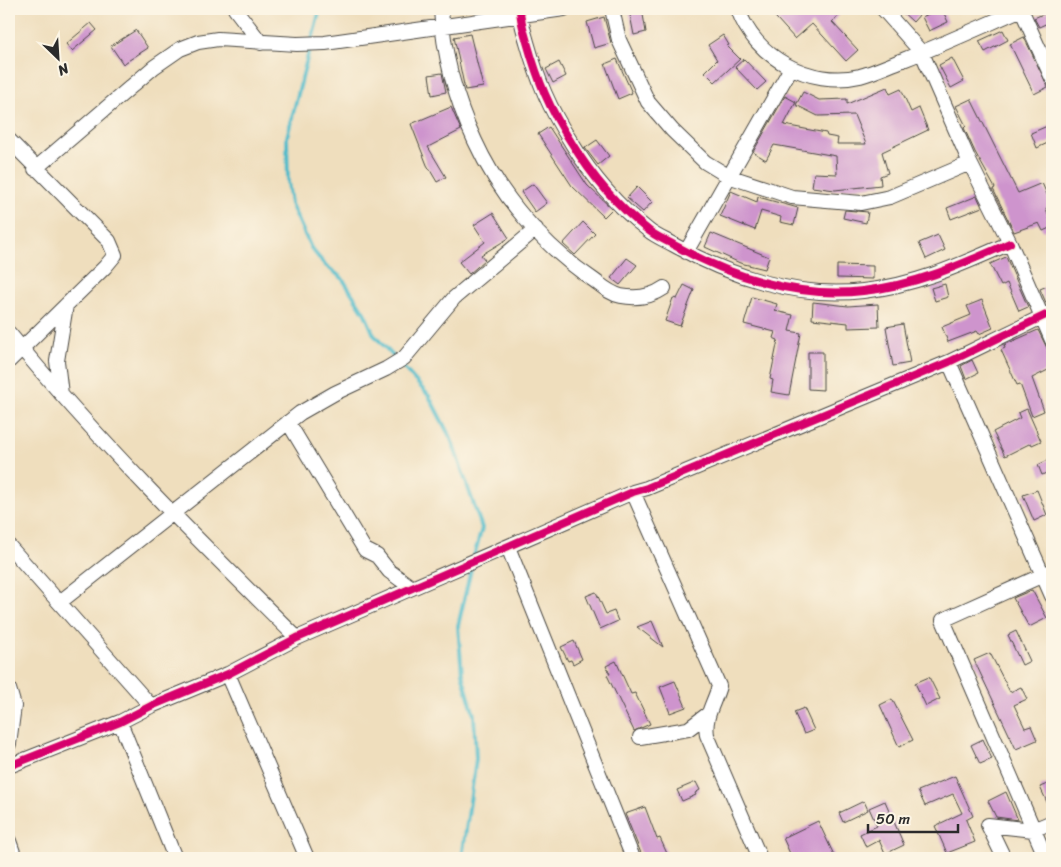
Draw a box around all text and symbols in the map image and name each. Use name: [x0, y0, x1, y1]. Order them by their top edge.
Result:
north arrow: [32, 32, 82, 82]
text: N: [53, 56, 74, 83]
scale bar: [868, 802, 958, 834]
text: 50 m: [876, 806, 911, 832]

